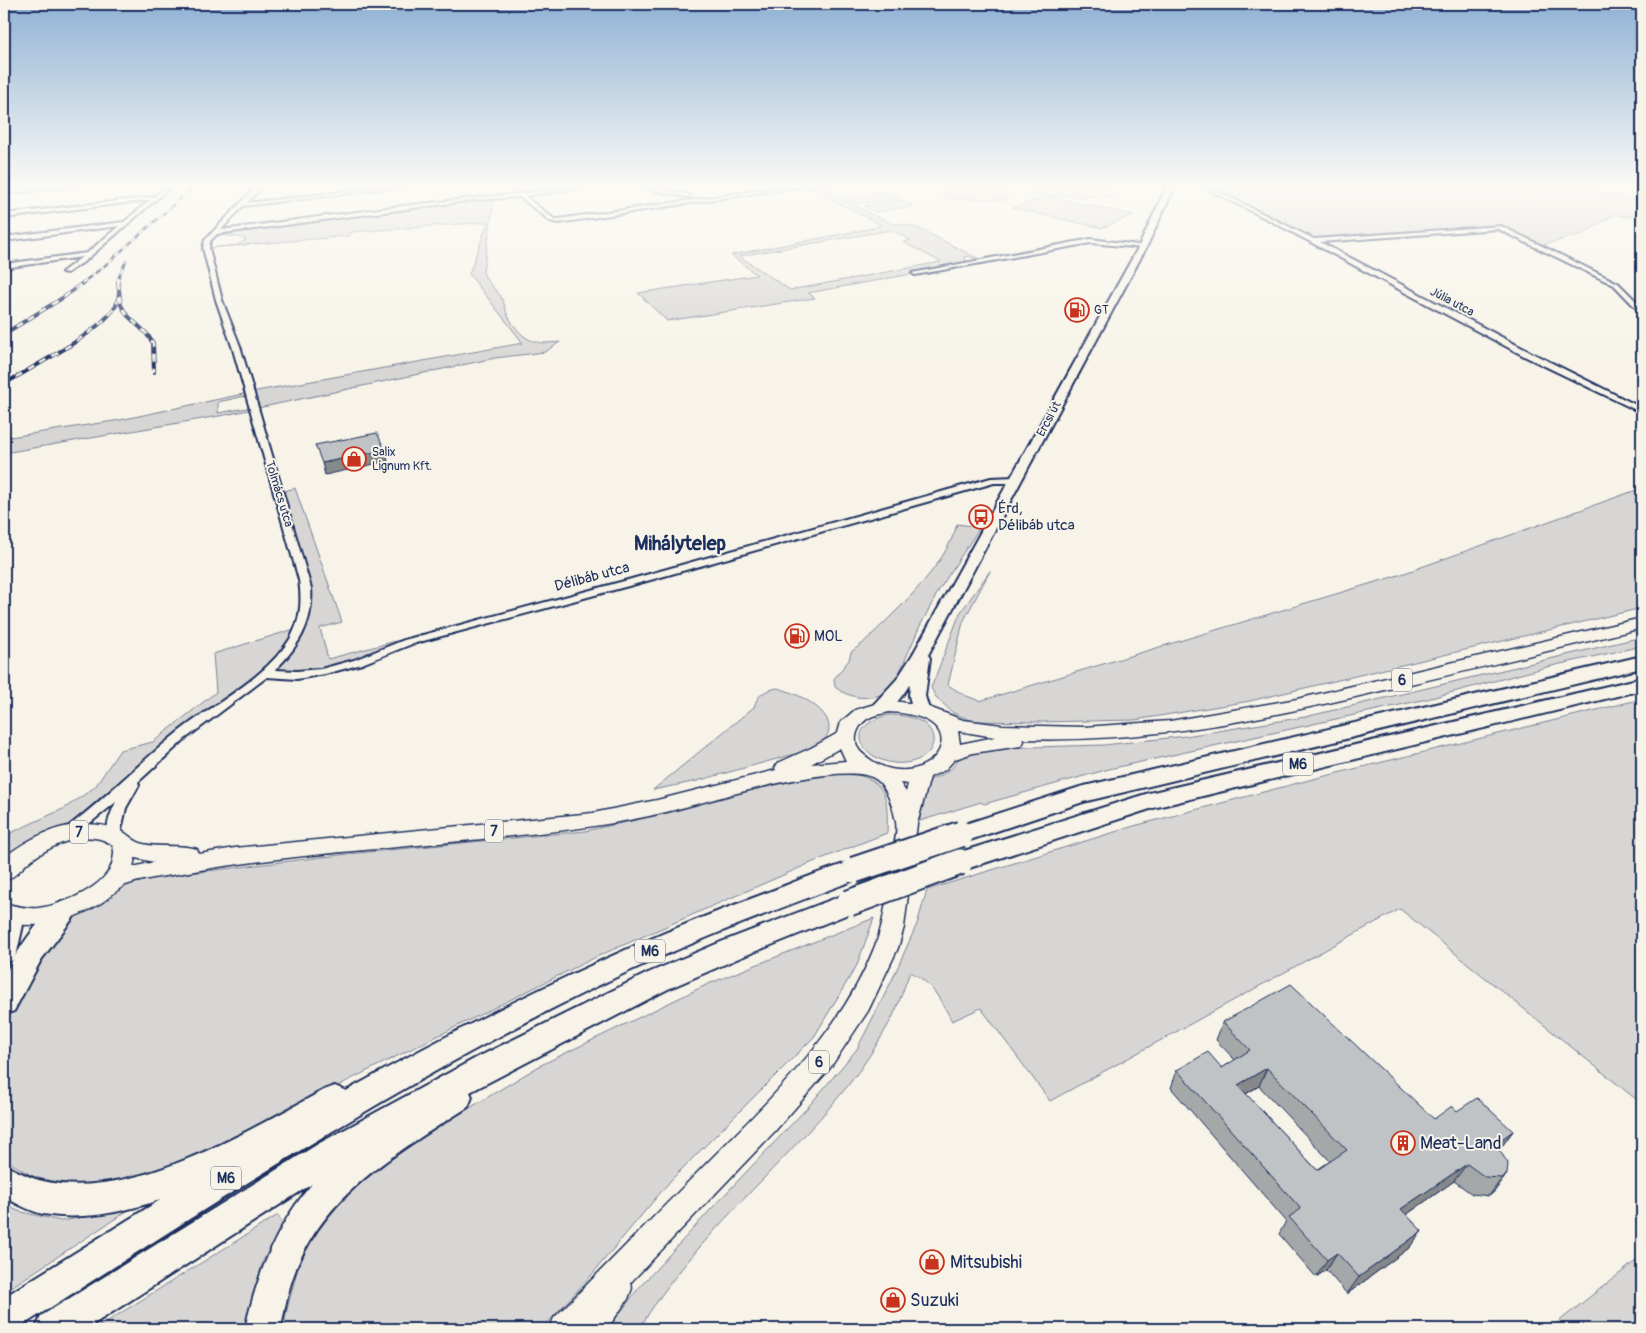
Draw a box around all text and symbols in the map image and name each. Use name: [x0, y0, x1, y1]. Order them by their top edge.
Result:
street label: Júlia utca: [1427, 284, 1477, 320]
fuel station icon: GT: [1064, 297, 1090, 323]
place label: GT: [1094, 303, 1109, 318]
street label: Ercsi út: [1034, 399, 1065, 439]
place label: Salix Lignum Kft.: [372, 445, 432, 474]
shop icon: Salix Lignum Kft.: [341, 446, 367, 472]
street label: Tolmács utca: [262, 459, 296, 529]
place label: Érd, Délibáb utca: [998, 499, 1075, 535]
bus stop icon: Érd, Délibáb utca: [968, 504, 994, 530]
district label: Mihálytelep: [634, 531, 727, 556]
street label: Délibáb utca: [552, 558, 632, 596]
fuel station icon: MOL: [784, 623, 810, 649]
place label: MOL: [814, 627, 843, 646]
road number: 6: [1392, 668, 1412, 692]
road number: M6: [1283, 752, 1313, 776]
road number: 7: [485, 819, 503, 842]
road number: 7: [70, 820, 88, 844]
road number: M6: [635, 939, 665, 962]
road number: 6: [809, 1050, 829, 1074]
building icon: Meat-Land: [1390, 1130, 1416, 1156]
place label: Meat-Land: [1420, 1132, 1502, 1155]
road number: M6: [211, 1166, 241, 1190]
shop icon: Mitsubishi: [919, 1249, 945, 1275]
place label: Mitsubishi: [950, 1251, 1022, 1274]
shop icon: Suzuki: [880, 1287, 906, 1313]
place label: Suzuki: [910, 1289, 959, 1312]

